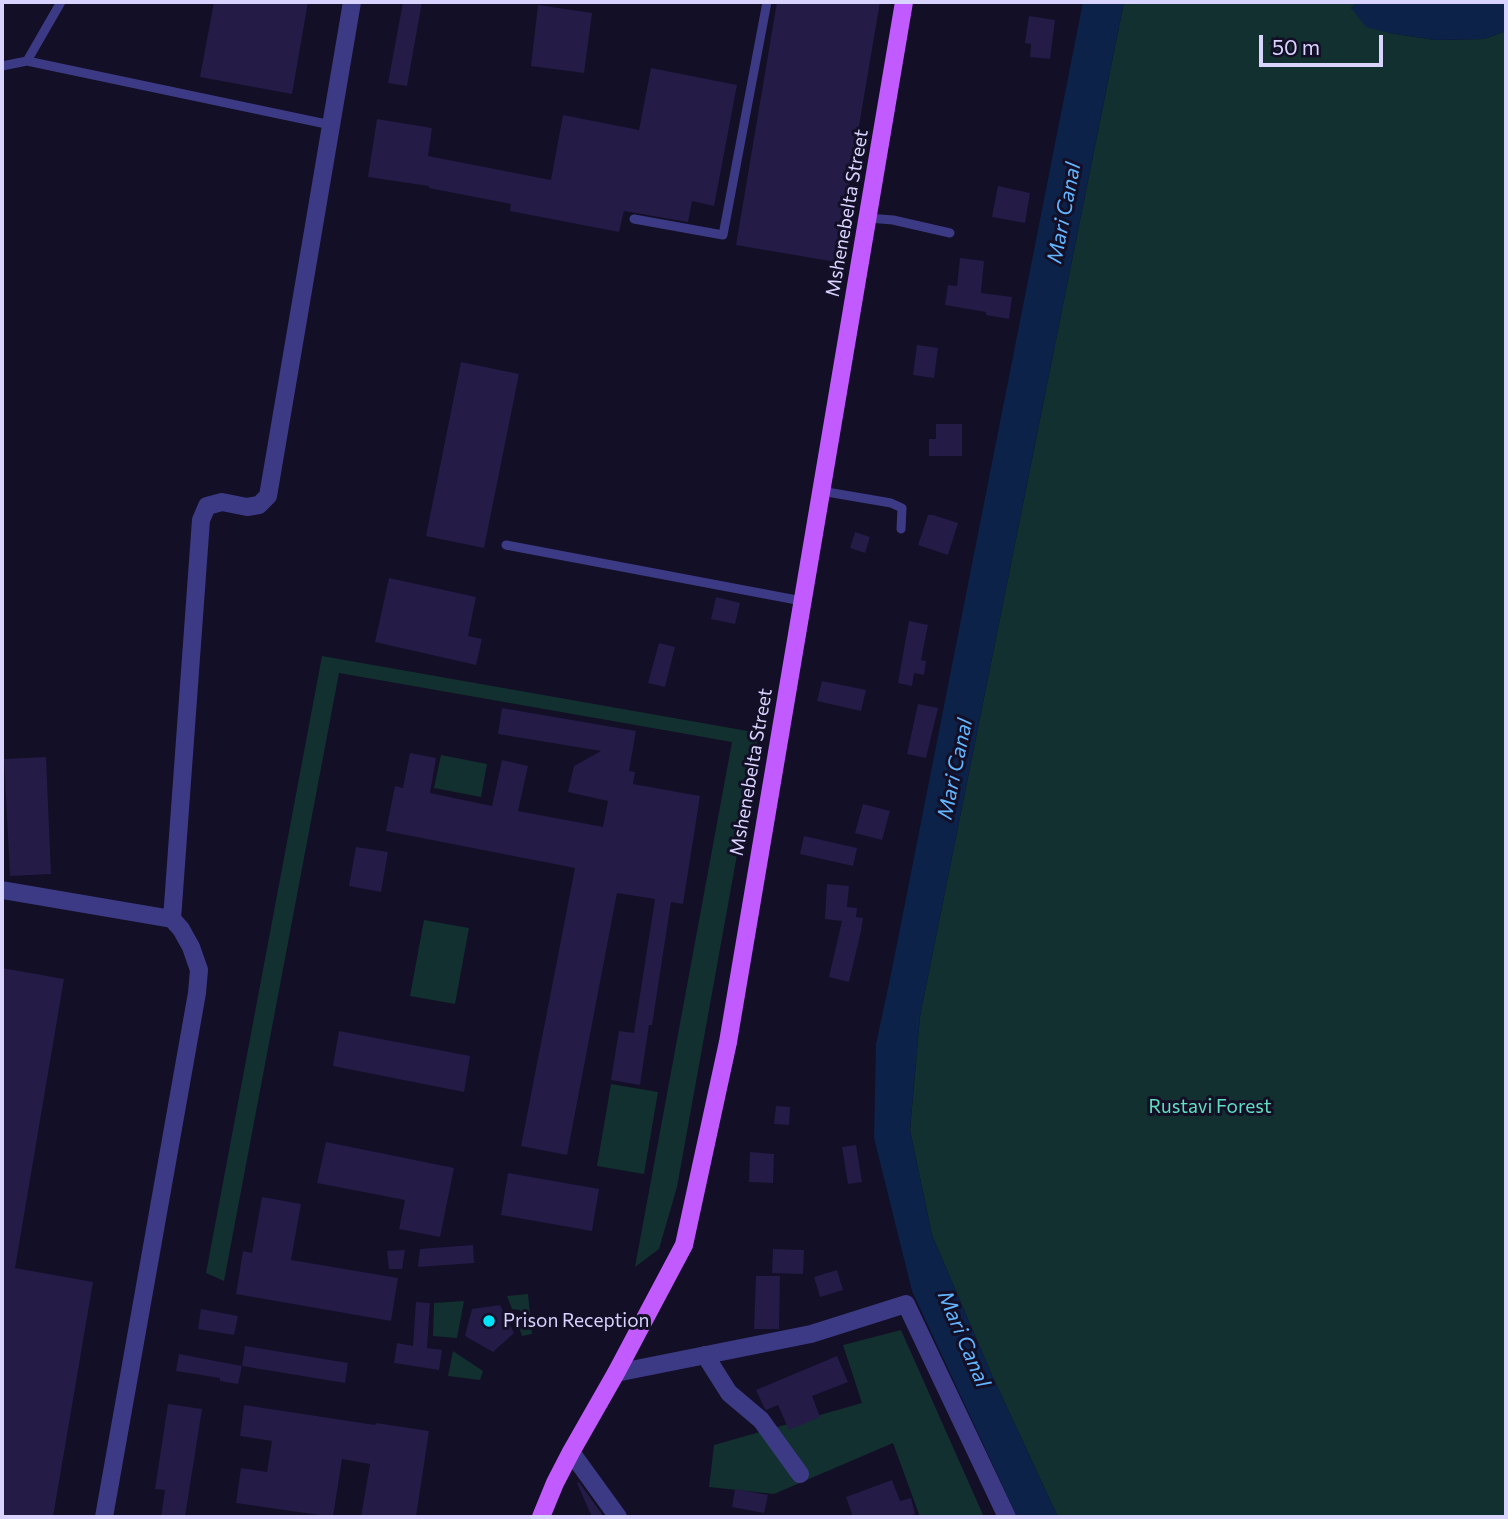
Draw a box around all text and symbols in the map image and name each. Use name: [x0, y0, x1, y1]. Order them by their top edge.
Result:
scale bar: [1263, 21, 1387, 65]
text: 50 m: [1272, 34, 1320, 59]
street label: Mshenebelta Street: [821, 127, 873, 299]
water label: Mari Canal: [1042, 160, 1086, 266]
street label: Mshenebelta Street: [725, 686, 777, 858]
water label: Mari Canal: [932, 716, 978, 822]
park label: Rustavi Forest: [1148, 1096, 1272, 1118]
water label: Mari Canal: [932, 1287, 996, 1391]
place label: Prison Reception: [503, 1310, 649, 1332]
marker: Prison Reception: [481, 1313, 497, 1329]

